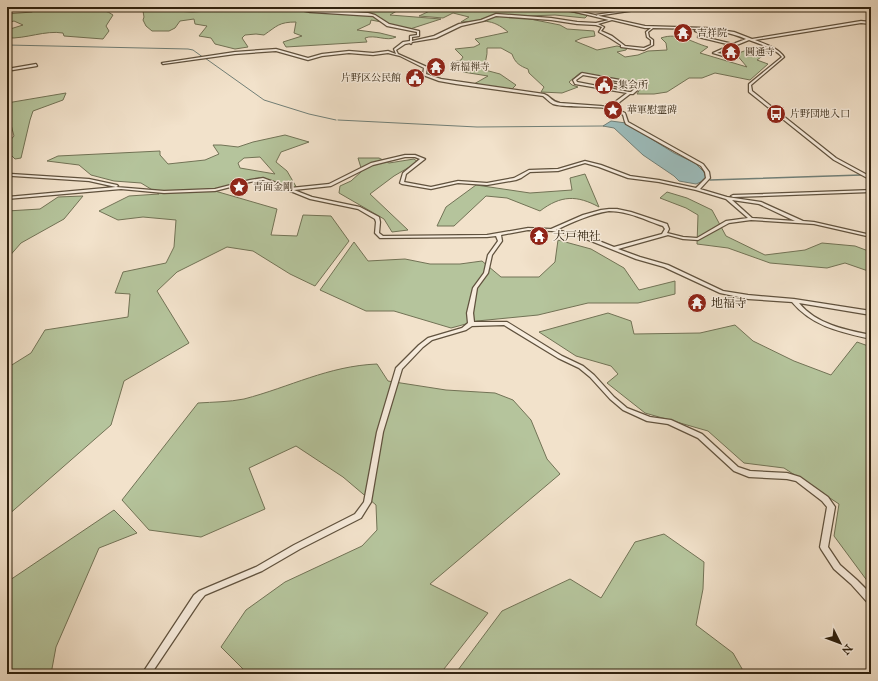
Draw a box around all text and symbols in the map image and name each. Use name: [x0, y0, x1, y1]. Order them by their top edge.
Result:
temple icon: 吉祥院: [672, 22, 694, 44]
place label: 吉祥院: [697, 27, 727, 39]
temple icon: 圓通寺: [720, 41, 742, 63]
place label: 圓通寺: [745, 46, 775, 58]
temple icon: 新福禅寺: [425, 56, 447, 78]
place label: 新福禅寺: [450, 61, 490, 73]
public building icon: 片野区公民館: [404, 67, 426, 89]
place label: 片野区公民館: [341, 72, 401, 84]
public building icon: 集会所: [593, 74, 615, 96]
place label: 集会所: [618, 79, 648, 91]
place icon: 華軍慰霊碑: [602, 99, 624, 121]
bus stop icon: 片野団地入口: [765, 103, 787, 125]
place label: 華軍慰霊碑: [627, 104, 677, 116]
place label: 片野団地入口: [790, 108, 850, 120]
place icon: 青面金剛: [228, 176, 250, 198]
place label: 青面金剛: [253, 181, 293, 193]
temple icon: 大戸神社: [528, 225, 550, 247]
place label: 大戸神社: [553, 229, 601, 243]
temple icon: 地福寺: [686, 292, 708, 314]
place label: 地福寺: [711, 296, 747, 310]
north arrow: [820, 623, 860, 663]
text: N: [839, 642, 855, 658]

